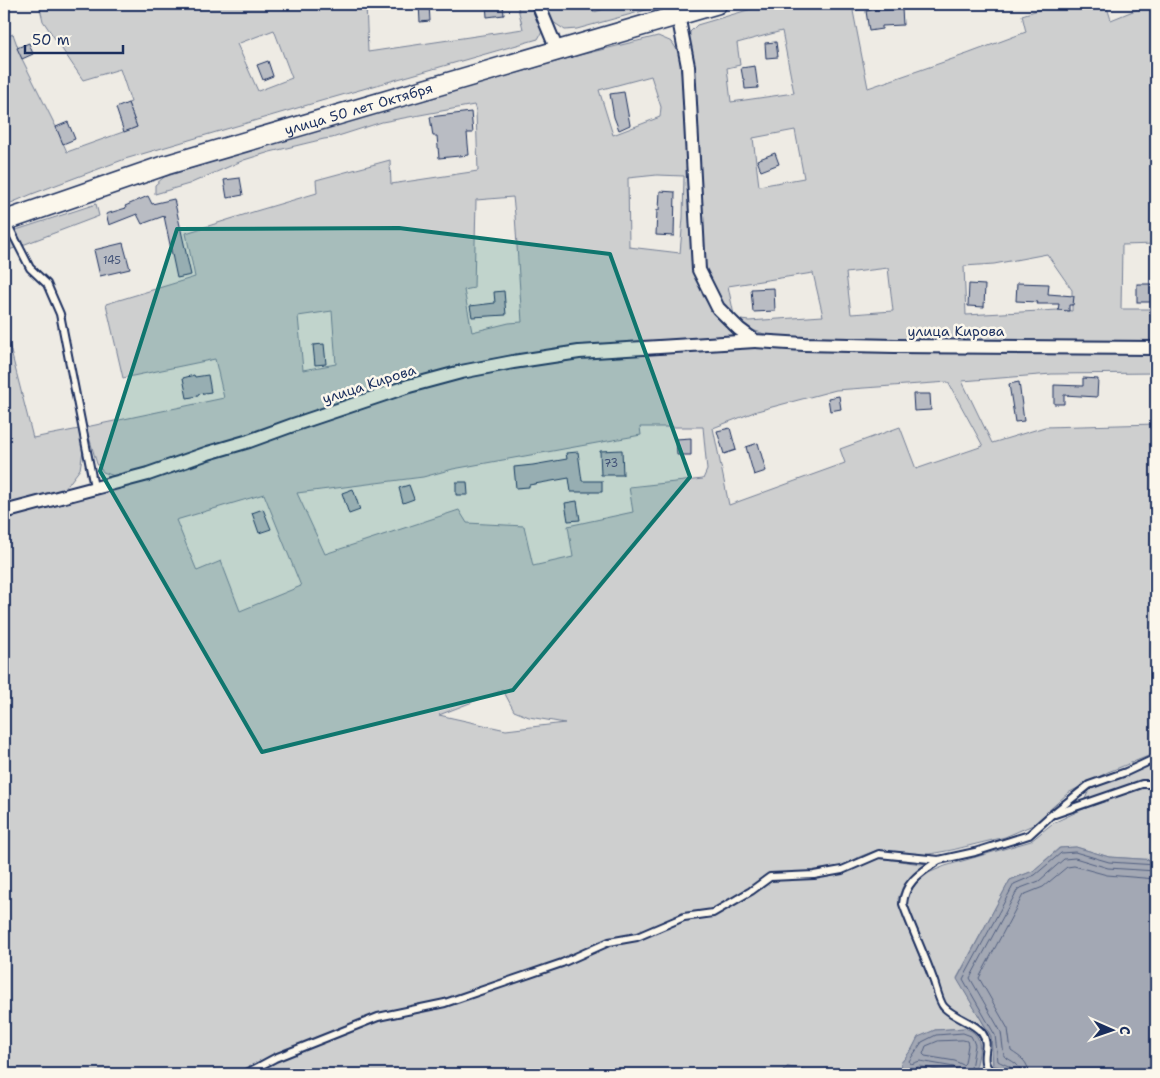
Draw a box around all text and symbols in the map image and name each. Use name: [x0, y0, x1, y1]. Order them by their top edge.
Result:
scale bar: [25, 22, 122, 54]
text: 50 m: [32, 30, 70, 50]
street label: улица 50 лет Октября: [282, 79, 435, 139]
house number: 145: [103, 253, 121, 268]
street label: улица Кирова: [907, 322, 1005, 340]
street label: улица Кирова: [320, 360, 418, 408]
house number: 73: [604, 456, 618, 471]
north arrow: [1088, 1006, 1138, 1056]
text: С: [1116, 1026, 1134, 1035]

